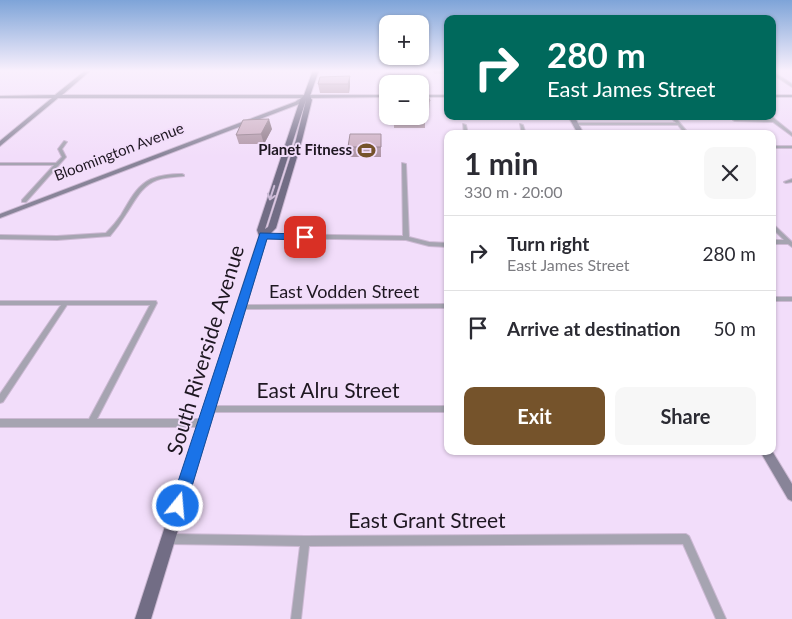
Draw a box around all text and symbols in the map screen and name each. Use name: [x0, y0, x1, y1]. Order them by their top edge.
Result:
map controls: [379, 15, 429, 125]
button: +: [379, 15, 429, 65]
text: 280 m: [547, 33, 646, 75]
icon: right: [464, 35, 529, 100]
button: −: [379, 75, 429, 125]
text: East James Street: [547, 75, 716, 102]
street label: Bloomington Avenue: [51, 118, 186, 184]
place label: Planet Fitness: [258, 140, 352, 158]
sports icon: Planet Fitness: [356, 140, 376, 160]
text: 1 min: [464, 145, 538, 181]
button: close: [704, 147, 756, 199]
text: 330 m · 20:00: [464, 182, 563, 201]
one-way arrow: [267, 185, 277, 201]
pin: [284, 216, 326, 258]
icon: arrive: [291, 223, 319, 251]
text: Turn right: [507, 232, 589, 255]
icon: right: [464, 239, 492, 267]
street label: South Riverside Avenue: [161, 242, 248, 457]
text: 280 m: [702, 242, 756, 265]
text: East James Street: [507, 255, 630, 274]
street label: East Vodden Street: [269, 280, 420, 302]
icon: arrive: [464, 314, 492, 342]
text: Arrive at destination: [507, 317, 680, 340]
text: 50 m: [713, 317, 756, 340]
street label: East Alru Street: [257, 377, 400, 402]
button: Exit: [464, 387, 605, 445]
button: Share: [615, 387, 756, 445]
position arrow: [151, 479, 203, 531]
street label: East Grant Street: [348, 507, 506, 532]

